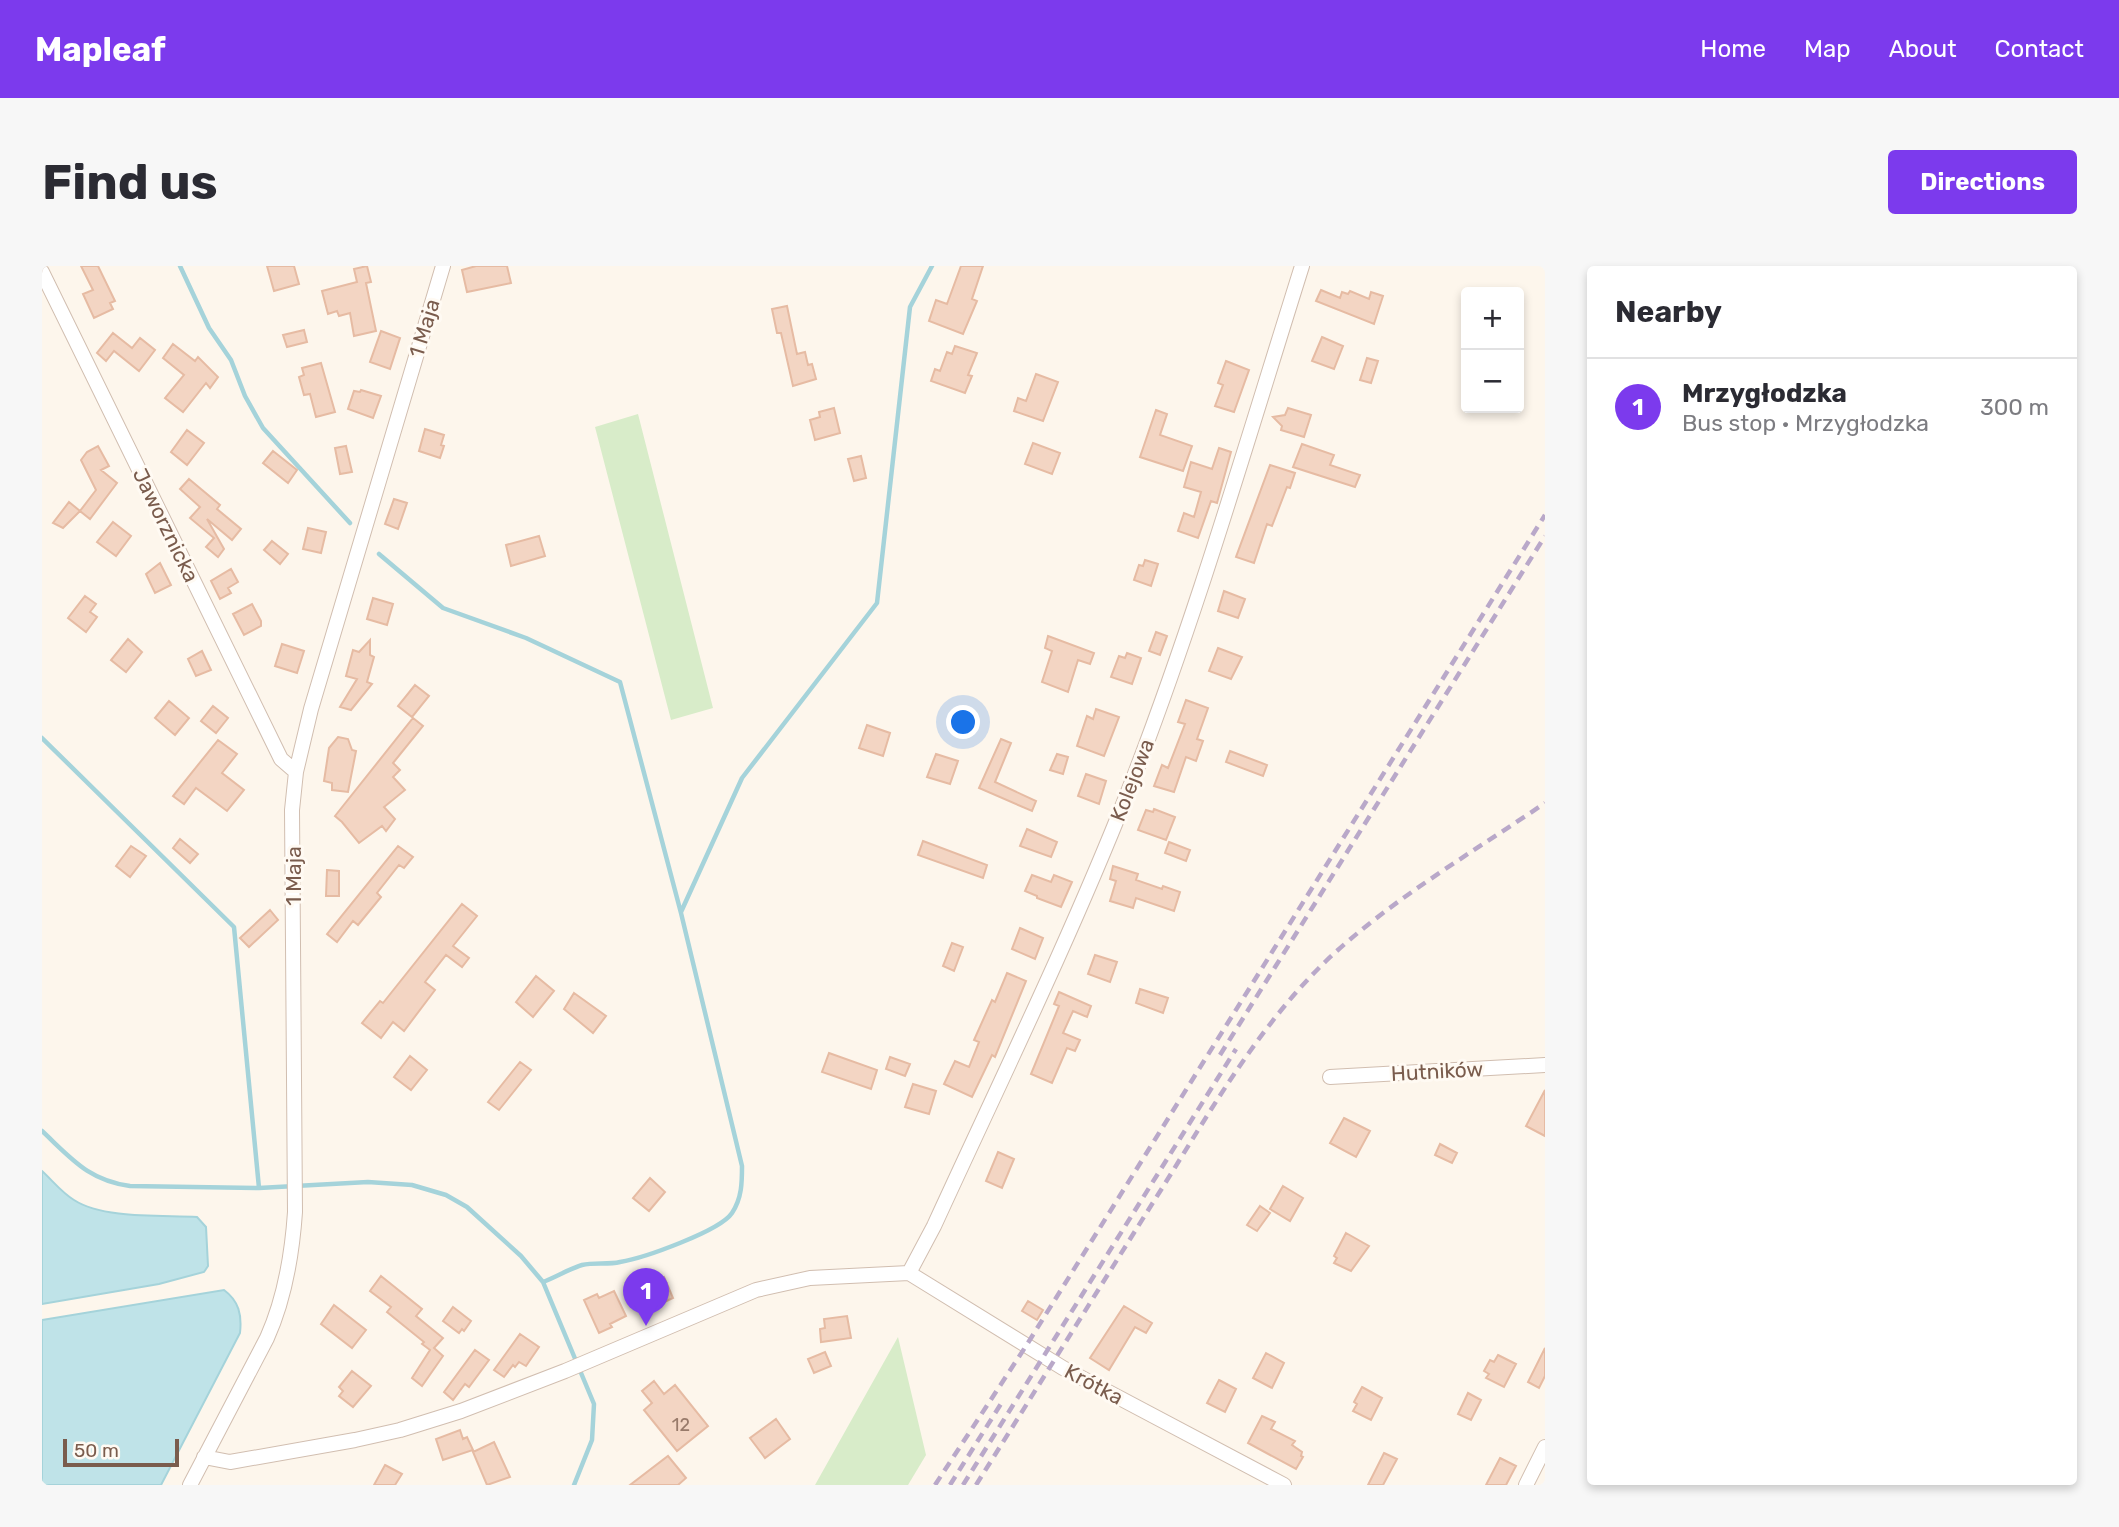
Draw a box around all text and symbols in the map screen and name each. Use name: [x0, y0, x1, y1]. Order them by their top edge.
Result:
text: Mapleaf: [35, 30, 166, 69]
text: Home: [1700, 35, 1766, 63]
text: Map: [1804, 35, 1851, 63]
text: About: [1889, 35, 1957, 63]
text: Contact: [1995, 35, 2084, 63]
button: Directions: [1888, 150, 2077, 214]
text: Find us: [42, 153, 218, 211]
map controls: [1461, 287, 1524, 413]
button: +: [1461, 287, 1524, 350]
text: Nearby: [1615, 294, 1722, 330]
street label: 1 Maja: [403, 296, 445, 360]
button: −: [1461, 350, 1524, 413]
text: Mrzygłodzka: [1682, 378, 1847, 409]
text: 1: [1632, 393, 1644, 421]
text: 300 m: [1980, 393, 2049, 421]
text: Bus stop · Mrzygłodzka: [1682, 409, 1929, 437]
street label: Jaworznicka: [128, 464, 204, 586]
your location: [946, 705, 980, 739]
street label: Kolejowa: [1105, 735, 1159, 825]
street label: 1 Maja: [281, 846, 306, 906]
street label: Hutników: [1390, 1056, 1484, 1086]
pin: 1: [623, 1268, 669, 1326]
street label: Krótka: [1060, 1358, 1128, 1410]
house number: 12: [672, 1414, 690, 1436]
scale bar: [63, 1436, 178, 1468]
text: 50 m: [74, 1439, 119, 1462]

